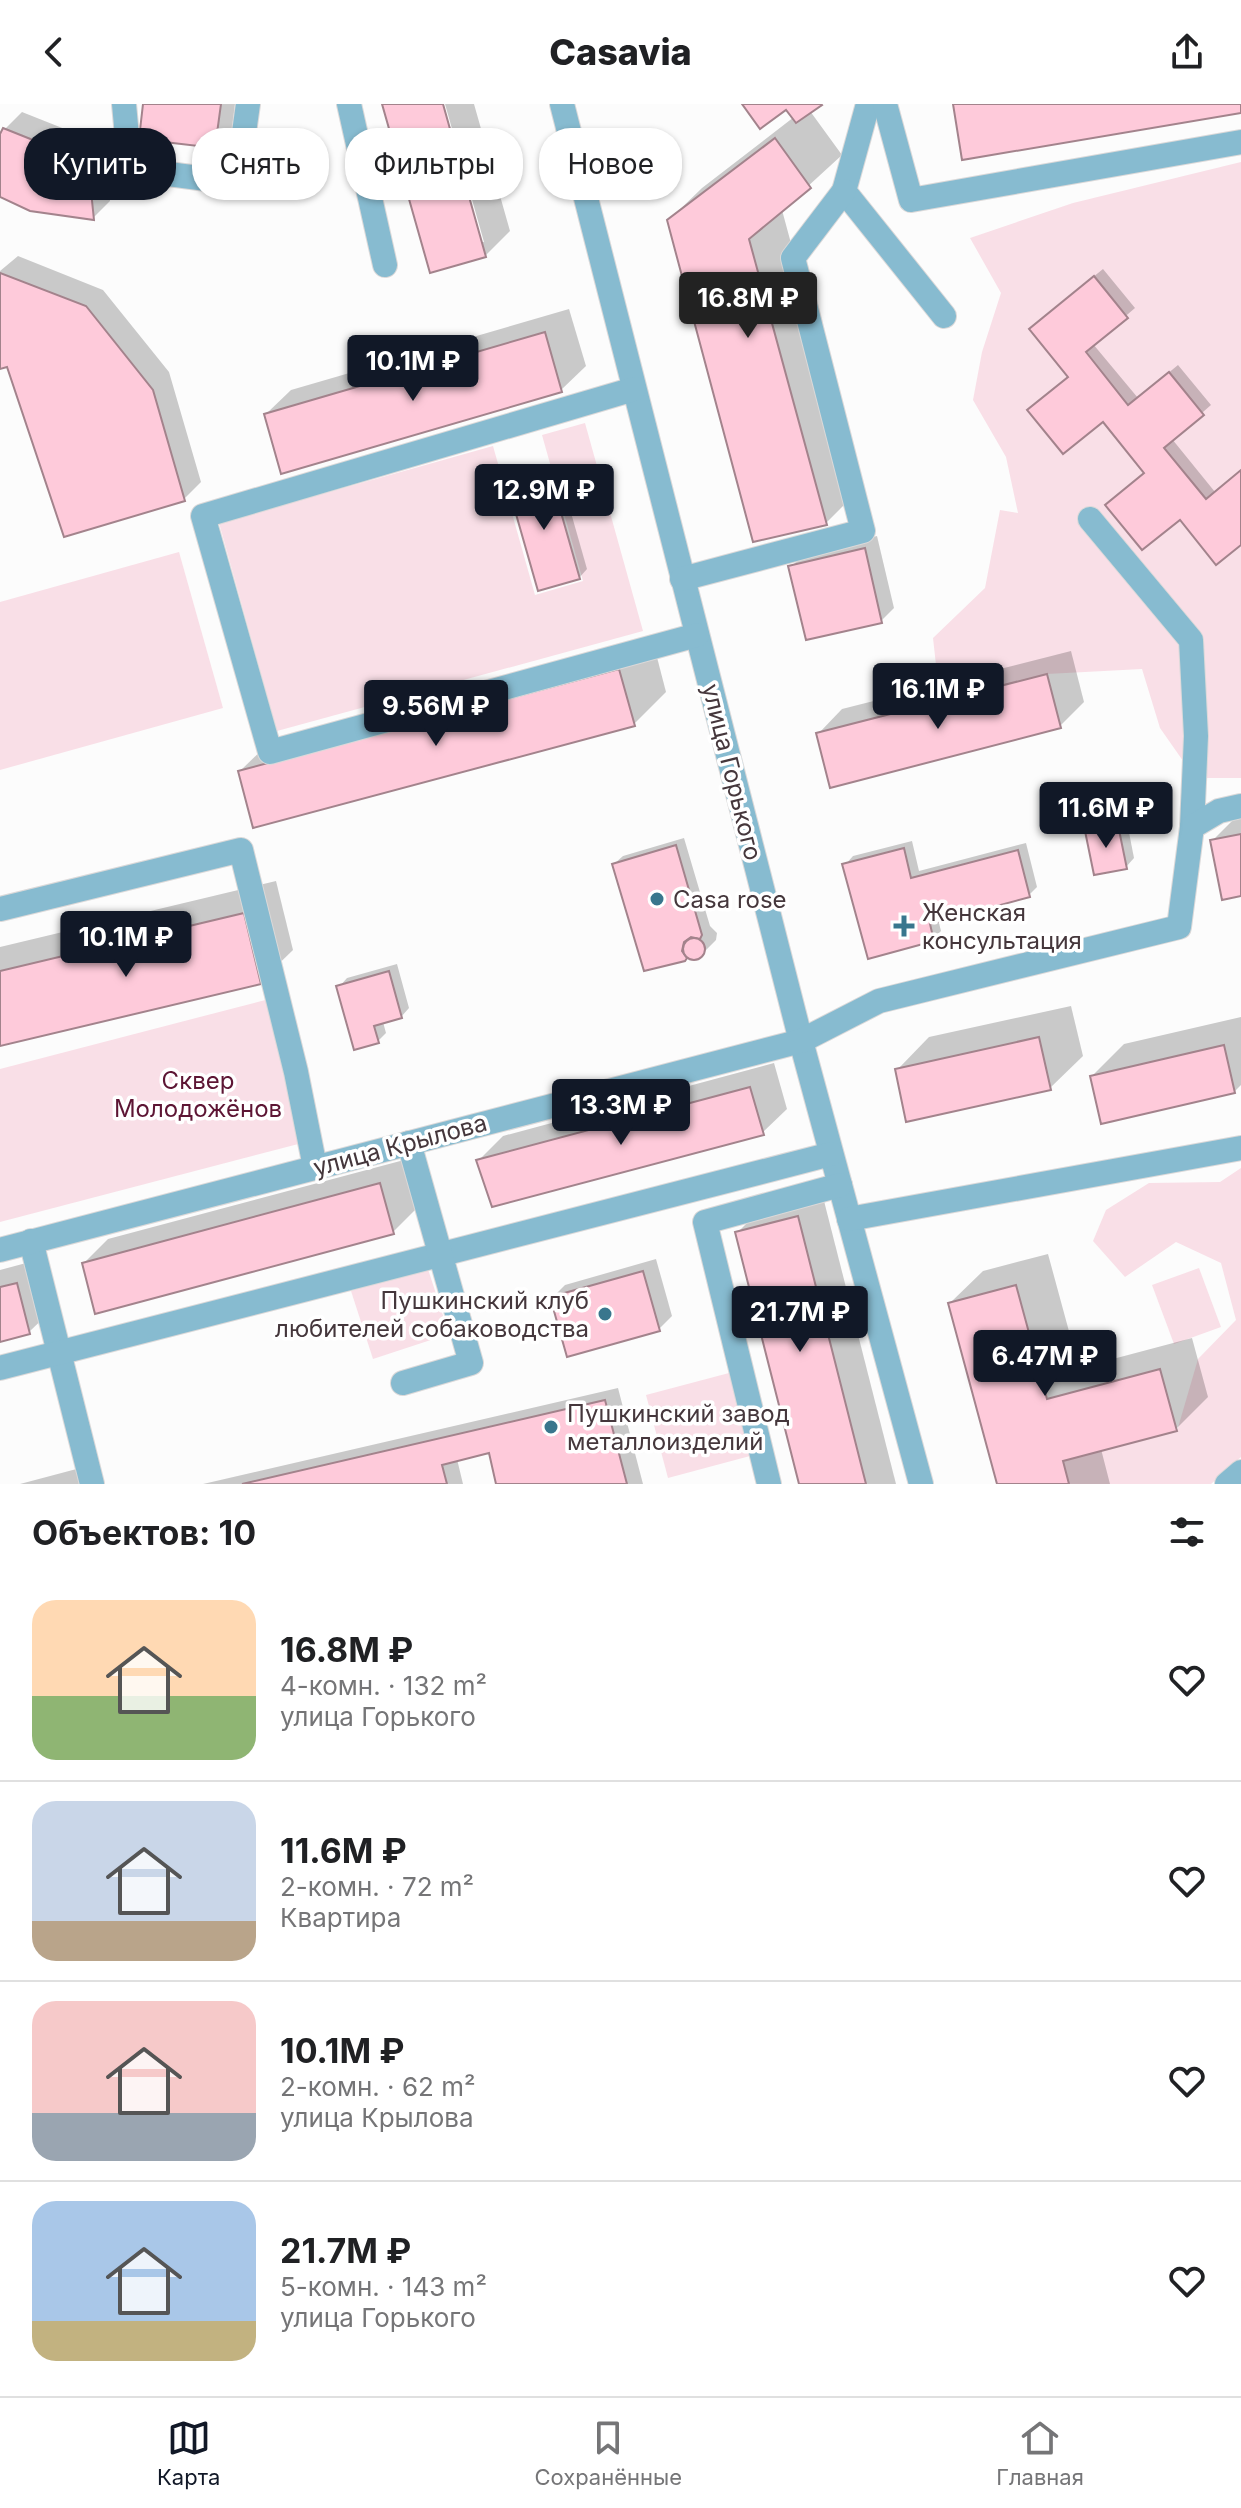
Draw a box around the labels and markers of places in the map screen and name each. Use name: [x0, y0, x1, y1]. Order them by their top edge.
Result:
pin: 16.8M ₽: [674, 272, 822, 340]
pin: 10.1M ₽: [339, 335, 487, 403]
pin: 12.9M ₽: [470, 464, 618, 532]
pin: 16.1M ₽: [864, 663, 1012, 731]
pin: 9.56M ₽: [362, 680, 510, 748]
pin: 11.6M ₽: [1032, 782, 1180, 850]
place label: Casa rose: [673, 885, 787, 914]
marker: Casa rose: [648, 890, 666, 908]
place label: Женская консультация: [922, 898, 1082, 955]
pin: 10.1M ₽: [52, 911, 200, 979]
marker: Женская консультация: [893, 915, 915, 937]
pin: 13.3M ₽: [547, 1079, 695, 1147]
place label: Пушкинский клуб любителей собаководства: [275, 1286, 589, 1343]
pin: 21.7M ₽: [726, 1286, 874, 1354]
marker: Пушкинский клуб любителей собаководства: [596, 1305, 614, 1323]
pin: 6.47M ₽: [971, 1330, 1119, 1398]
place label: Пушкинский завод металлоизделий: [567, 1399, 790, 1456]
marker: Пушкинский завод металлоизделий: [542, 1418, 560, 1436]

